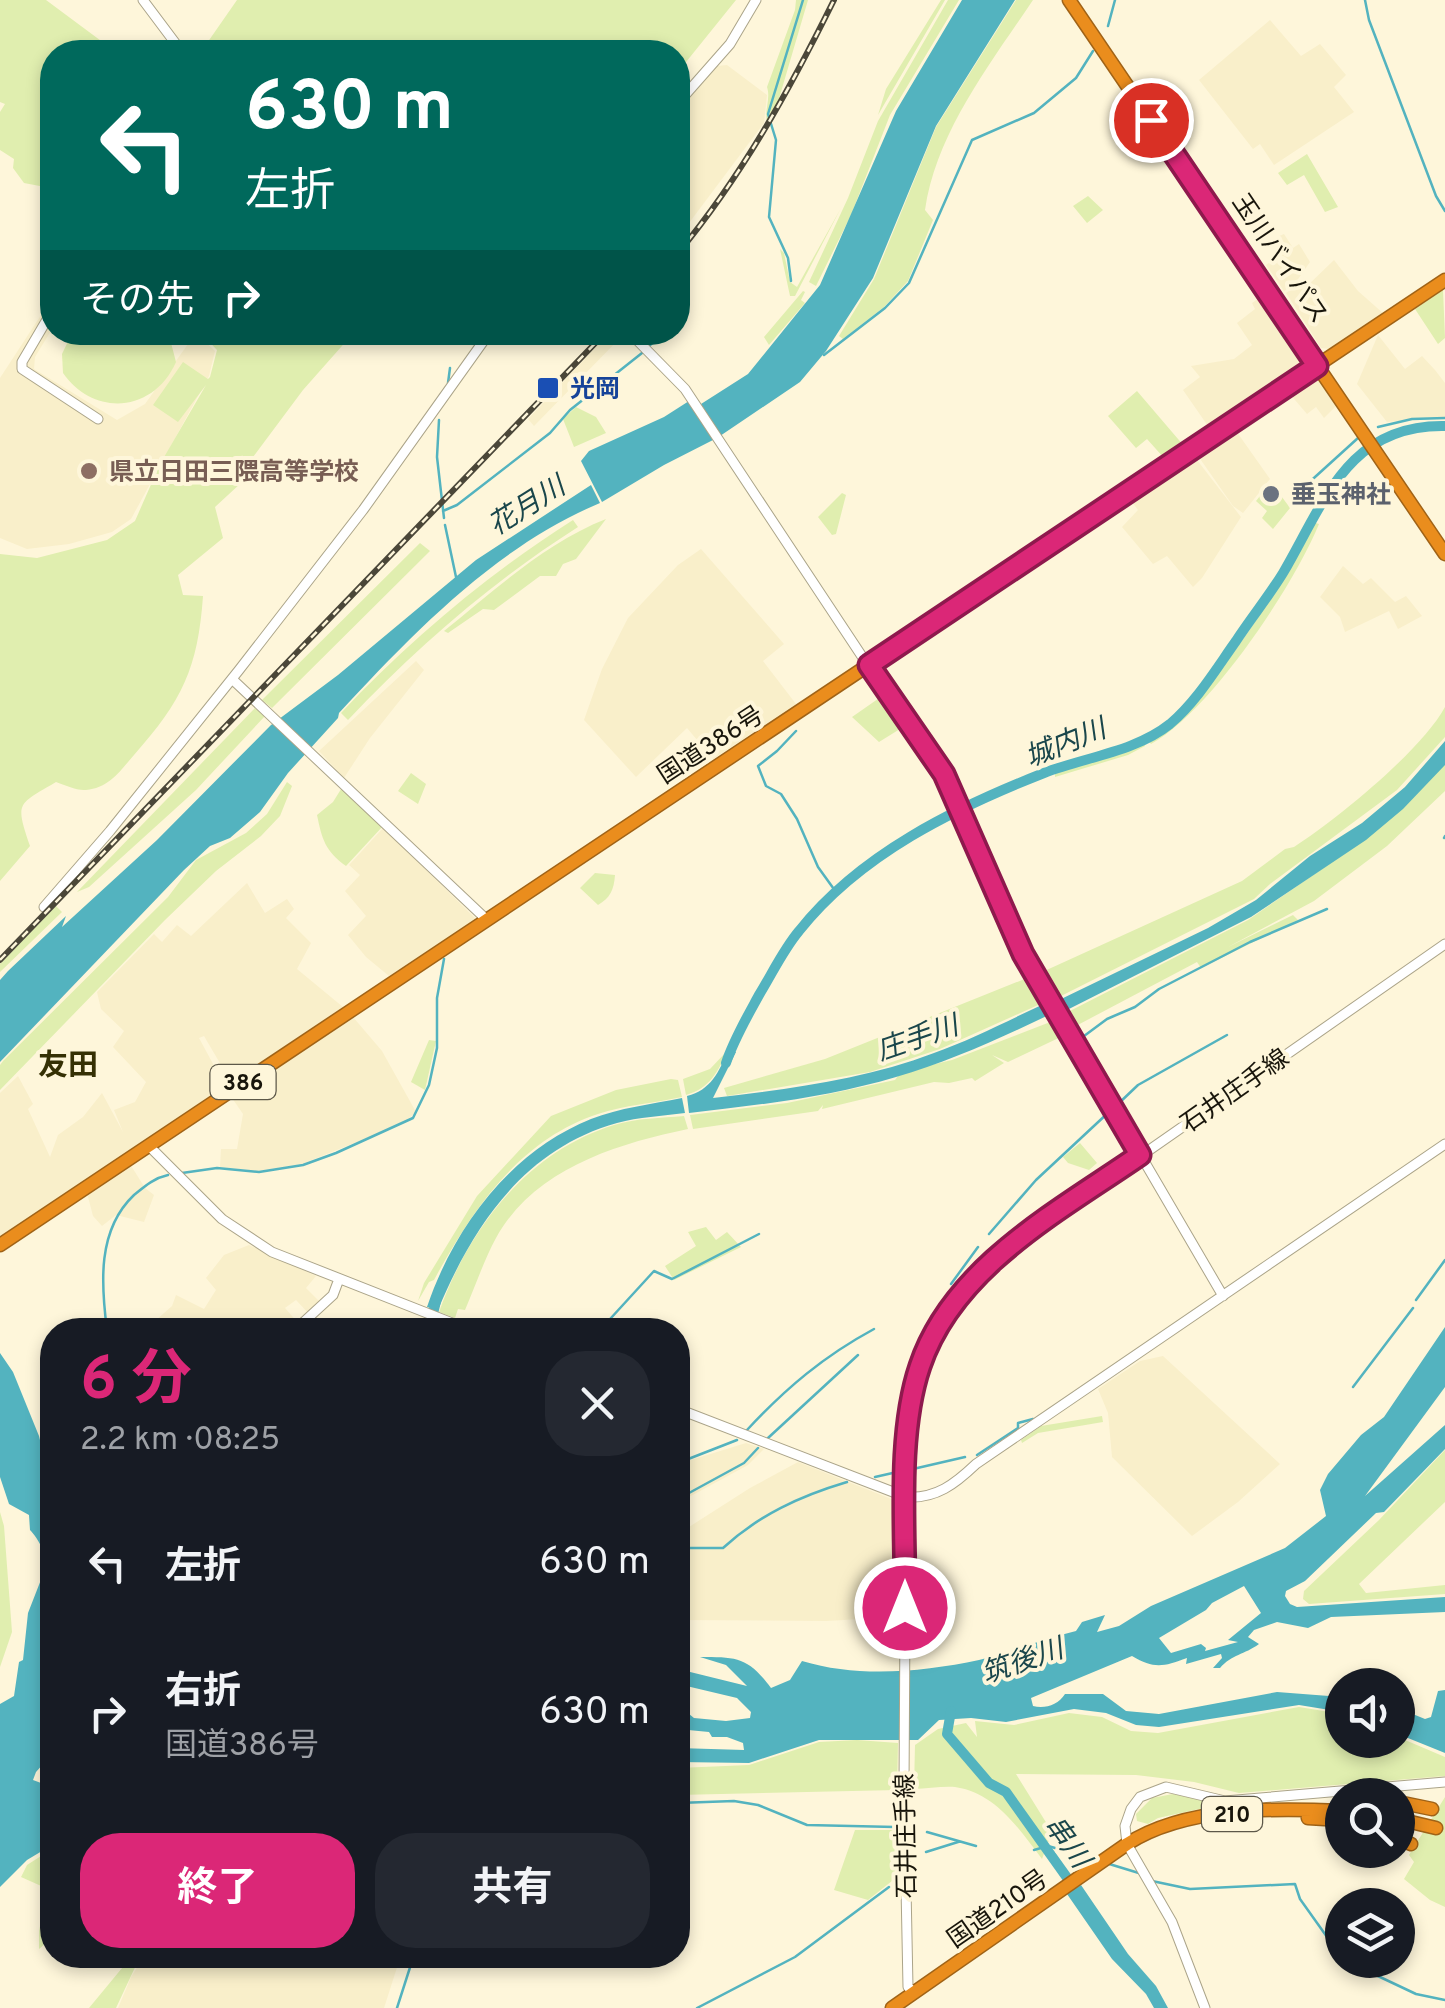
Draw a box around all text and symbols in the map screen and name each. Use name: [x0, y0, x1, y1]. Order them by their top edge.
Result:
text: 630 m: [245, 66, 454, 155]
pin: [1109, 78, 1194, 163]
icon: left: [80, 80, 210, 210]
icon: arrive: [1124, 93, 1179, 148]
text: 左折: [245, 165, 335, 222]
street label: 玉川バイパス: [1223, 189, 1334, 331]
icon: right: [214, 270, 269, 325]
text: その先: [80, 278, 194, 327]
marker: 光岡: [535, 375, 561, 401]
place label: 光岡: [570, 375, 620, 407]
place label: 県立日田三隈高等学校: [109, 458, 359, 490]
marker: 県立日田三隈高等学校: [78, 460, 100, 482]
water label: 花月川: [482, 468, 575, 545]
place label: 垂玉神社: [1291, 481, 1391, 513]
marker: 垂玉神社: [1260, 483, 1282, 505]
street label: 国道386号: [652, 700, 771, 793]
water label: 城内川: [1020, 711, 1115, 777]
water label: 庄手川: [872, 1008, 966, 1071]
street label: 石井庄手線: [1175, 1043, 1296, 1141]
district label: 友田: [38, 1049, 98, 1086]
road number: 386: [210, 1065, 276, 1099]
text: 6 分: [80, 1345, 192, 1421]
button: close: [545, 1351, 650, 1456]
text: 2.2 km · 08:25: [80, 1421, 280, 1461]
icon: left: [80, 1536, 135, 1591]
text: 630 m: [539, 1539, 650, 1588]
text: 左折: [165, 1544, 241, 1593]
position arrow: [853, 1556, 957, 1660]
water label: 筑後川: [977, 1631, 1071, 1694]
map controls: [1325, 1668, 1415, 1978]
button: sound: [1325, 1668, 1415, 1758]
text: 右折: [165, 1669, 241, 1718]
icon: right: [80, 1686, 135, 1741]
text: 630 m: [539, 1689, 650, 1738]
text: 国道386号: [165, 1727, 319, 1767]
street label: 石井庄手線: [891, 1773, 925, 1899]
button: search: [1325, 1778, 1415, 1868]
road number: 210: [1202, 1797, 1262, 1831]
water label: 串川: [1035, 1810, 1098, 1878]
button: 終了: [80, 1833, 355, 1948]
button: 共有: [375, 1833, 650, 1948]
street label: 国道210号: [942, 1864, 1055, 1957]
button: layers: [1325, 1888, 1415, 1978]

